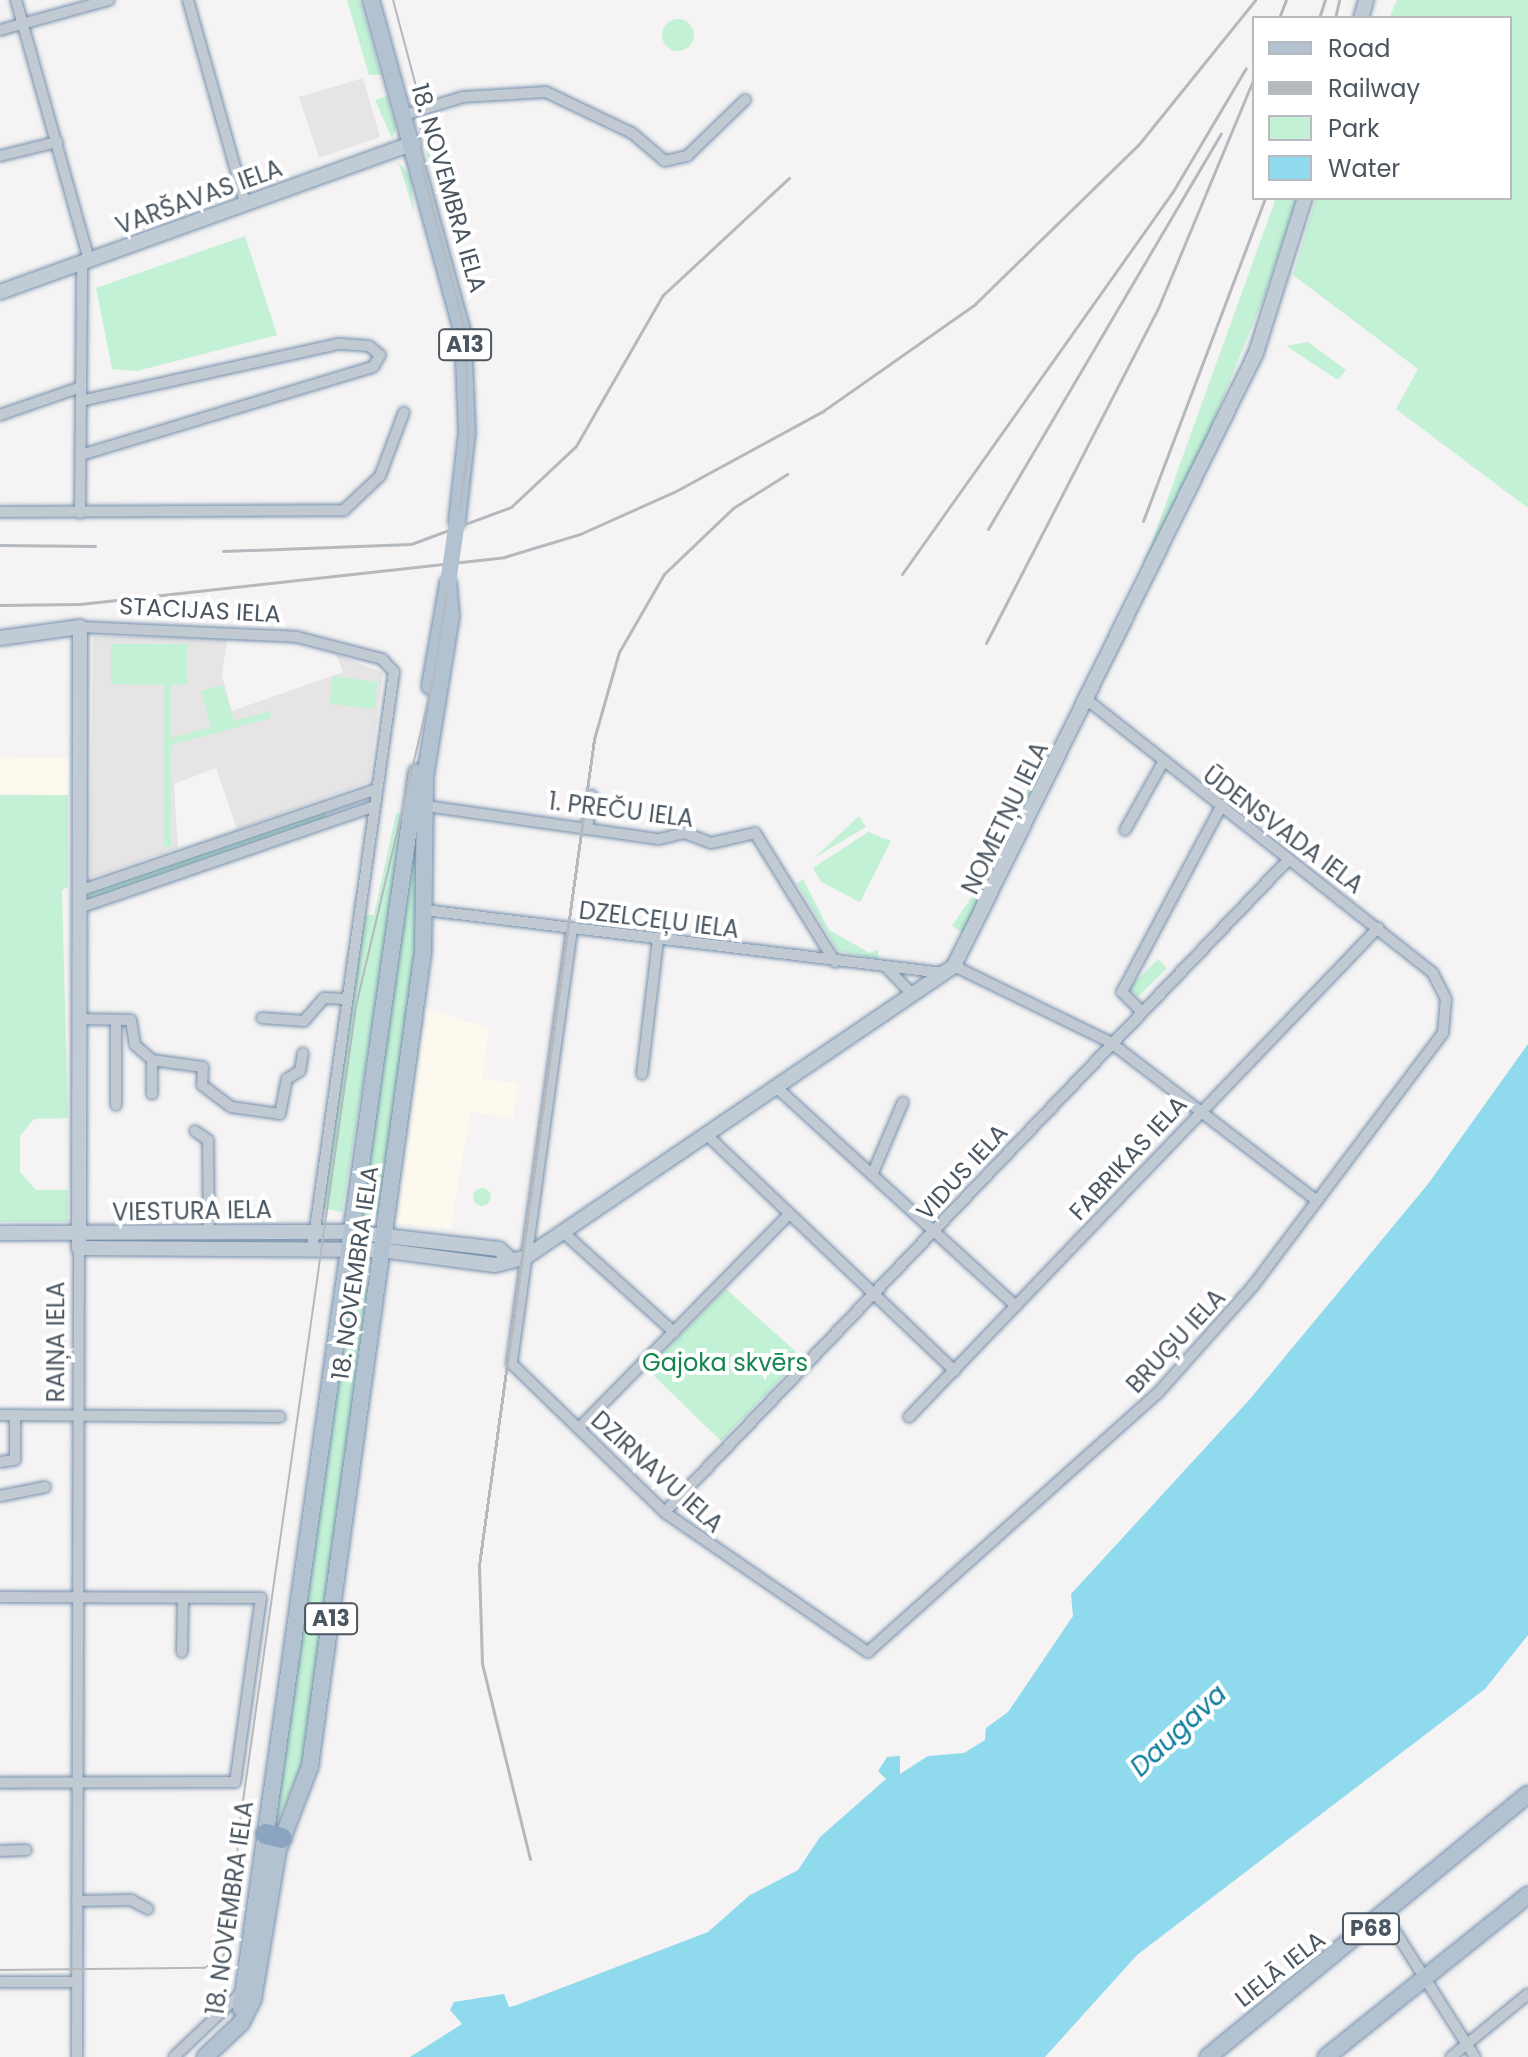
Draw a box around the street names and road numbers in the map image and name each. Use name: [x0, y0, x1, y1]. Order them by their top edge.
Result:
street label: 18. NOVEMBRA IELA: [405, 80, 493, 296]
street label: VARŠAVAS IELA: [112, 154, 286, 240]
road number: A13: [437, 327, 493, 363]
street label: STACIJAS IELA: [118, 591, 282, 629]
street label: NOMETŅU IELA: [956, 737, 1054, 899]
street label: ŪDENSVADA IELA: [1197, 760, 1369, 900]
street label: 1. PREČU IELA: [547, 787, 695, 833]
street label: DZELCEĻU IELA: [577, 896, 741, 944]
street label: FABRIKAS IELA: [1063, 1090, 1193, 1226]
street label: VIDUS IELA: [910, 1118, 1014, 1226]
street label: 18. NOVEMBRA IELA: [326, 1164, 384, 1382]
street label: VIESTURA IELA: [112, 1195, 272, 1227]
street label: RAIŅA IELA: [42, 1282, 70, 1402]
street label: BRUĢU IELA: [1121, 1283, 1231, 1399]
street label: DZIRNAVU IELA: [585, 1405, 729, 1539]
road number: A13: [303, 1601, 359, 1637]
street label: 18. NOVEMBRA IELA: [201, 1799, 259, 2017]
road number: P68: [1341, 1911, 1401, 1947]
street label: LIELĀ IELA: [1229, 1925, 1331, 2013]

